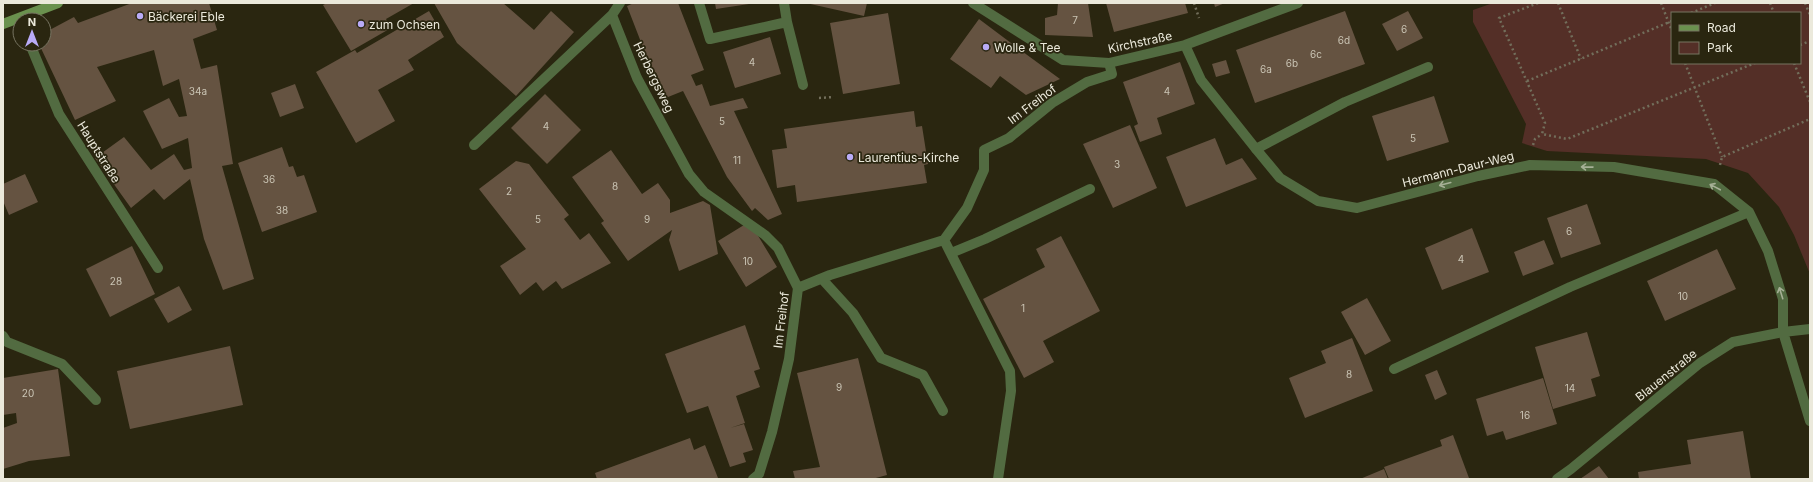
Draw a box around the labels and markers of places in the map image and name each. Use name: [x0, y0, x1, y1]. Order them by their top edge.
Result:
place label: Bäckerei Eble: [148, 9, 225, 24]
marker: Bäckerei Eble: [135, 11, 145, 21]
place label: zum Ochsen: [369, 17, 440, 32]
marker: zum Ochsen: [356, 19, 366, 29]
place label: Wolle & Tee: [994, 40, 1061, 55]
marker: Wolle & Tee: [981, 42, 991, 52]
place label: Laurentius-Kirche: [858, 150, 959, 165]
marker: Laurentius-Kirche: [845, 152, 855, 162]

